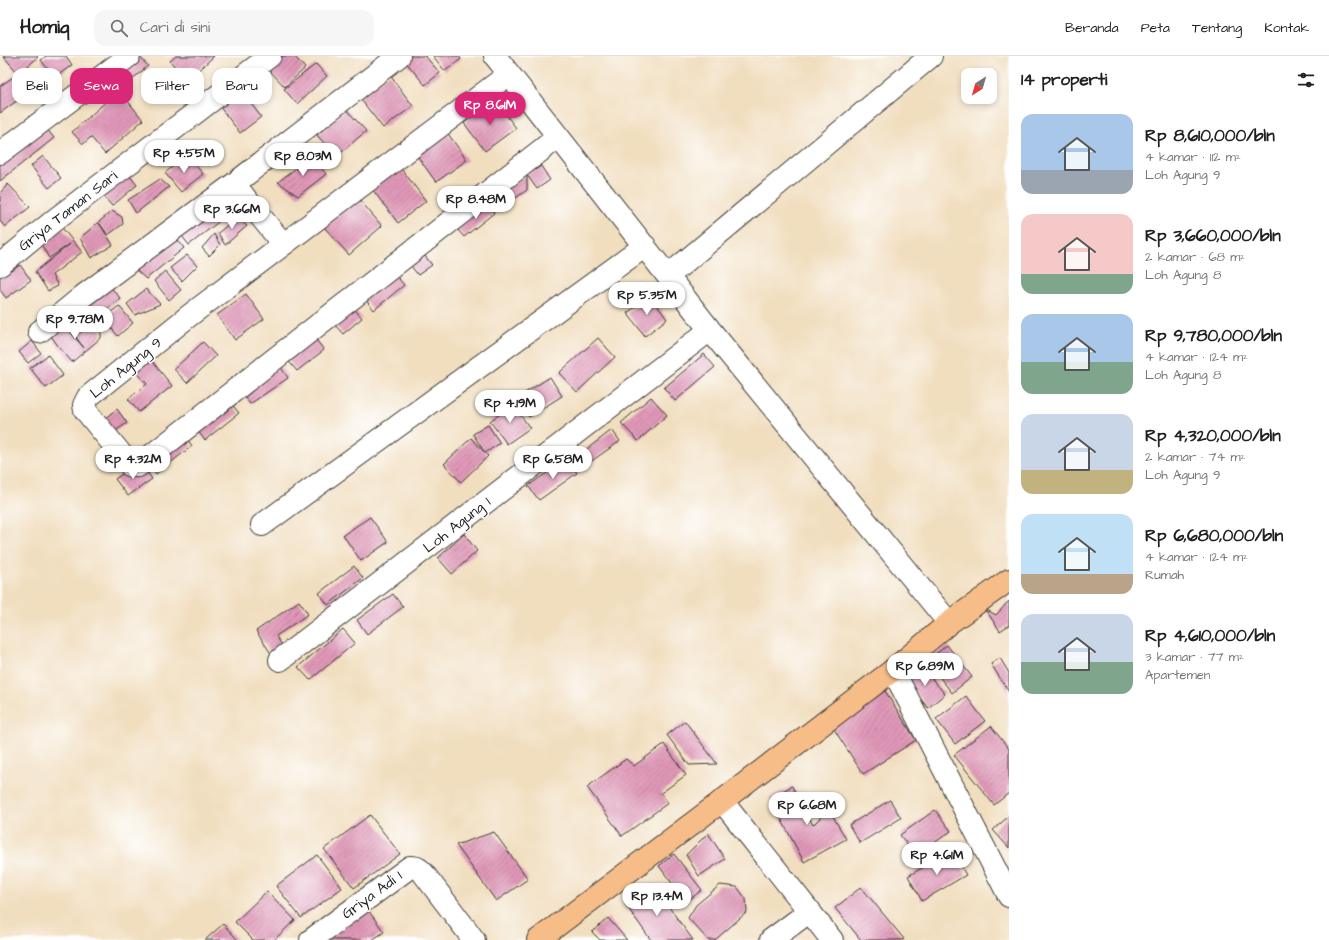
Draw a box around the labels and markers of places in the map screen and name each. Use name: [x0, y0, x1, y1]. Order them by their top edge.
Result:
pin: Rp 8.61M: [449, 92, 531, 126]
pin: Rp 4.55M: [143, 140, 225, 174]
pin: Rp 8.03M: [262, 143, 344, 177]
pin: Rp 8.48M: [435, 186, 517, 220]
pin: Rp 3.66M: [191, 196, 273, 230]
pin: Rp 5.35M: [606, 282, 688, 316]
pin: Rp 9.78M: [34, 306, 116, 340]
pin: Rp 4.19M: [469, 390, 551, 424]
pin: Rp 4.32M: [92, 446, 174, 480]
pin: Rp 6.58M: [512, 446, 594, 480]
pin: Rp 6.89M: [884, 653, 966, 687]
pin: Rp 6.68M: [766, 792, 848, 826]
pin: Rp 4.61M: [896, 842, 978, 876]
pin: Rp 13.4M: [616, 883, 698, 917]

